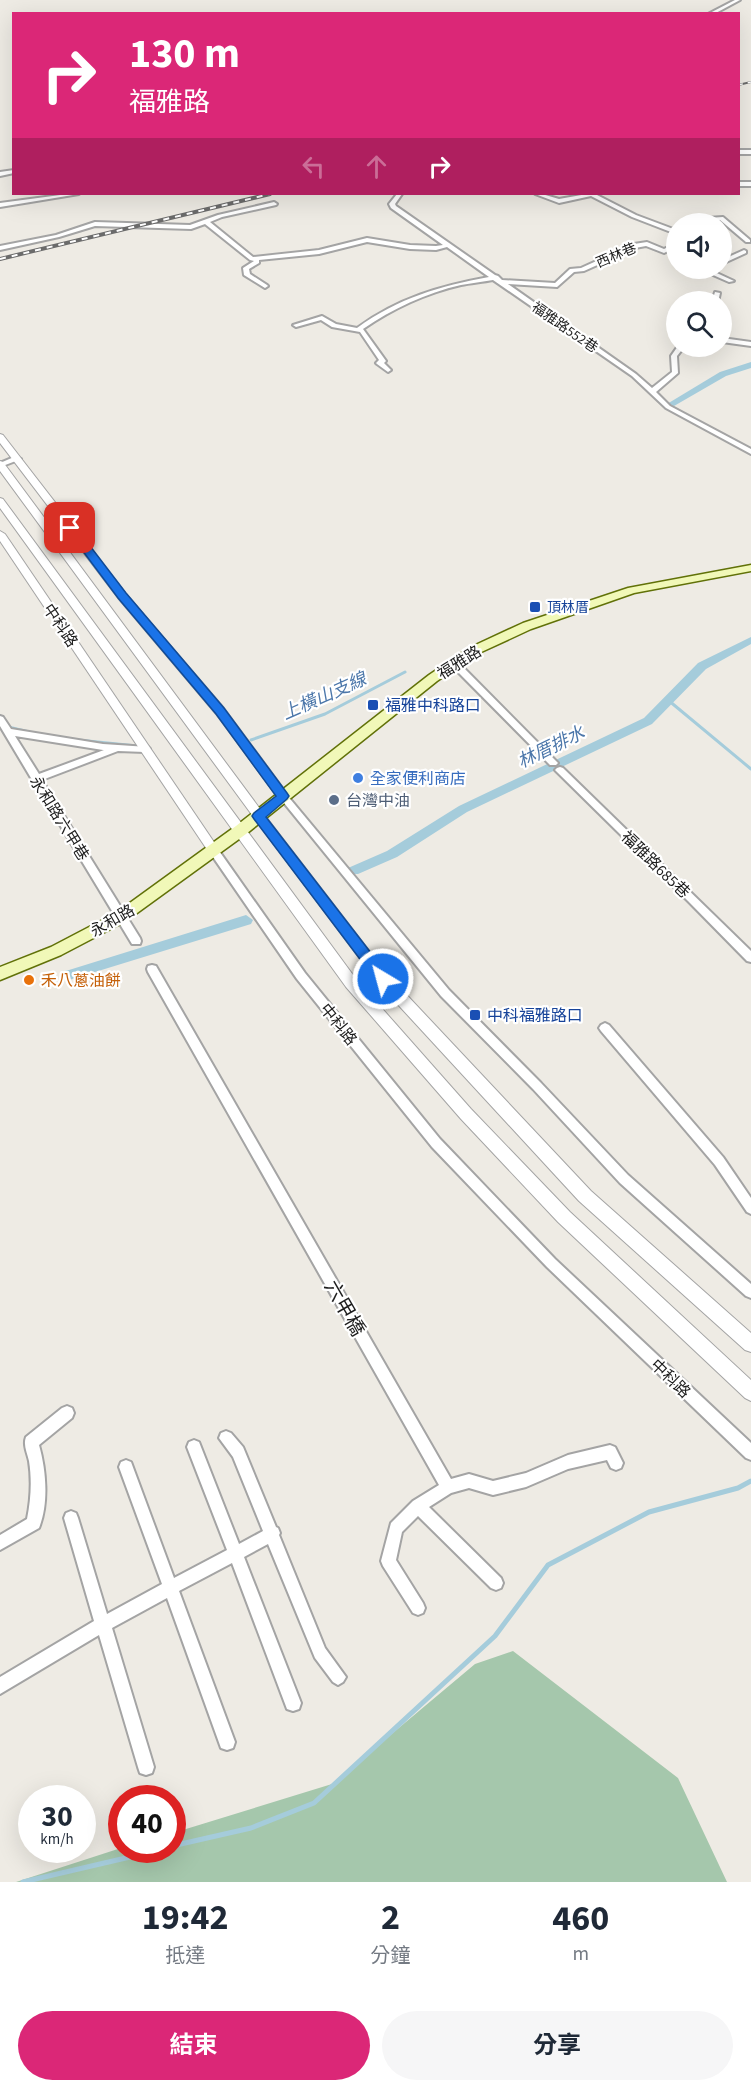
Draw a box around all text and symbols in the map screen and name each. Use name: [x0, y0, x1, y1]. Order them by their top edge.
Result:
text: 130 m: [129, 24, 240, 84]
icon: right: [30, 36, 108, 114]
text: 福雅路: [129, 83, 210, 122]
icon: left: [297, 150, 330, 183]
icon: ahead: [360, 150, 393, 183]
icon: right: [423, 150, 456, 183]
map controls: [666, 213, 732, 357]
button: sound: [666, 213, 732, 279]
street label: 西林巷: [593, 239, 640, 273]
button: search: [666, 291, 732, 357]
street label: 福雅路552巷: [527, 298, 602, 358]
pin: [44, 502, 95, 553]
icon: arrive: [53, 511, 86, 544]
place label: 頂林厝: [547, 598, 589, 618]
street label: 中科路: [38, 600, 83, 652]
marker: 頂林厝: [528, 600, 542, 614]
street label: 福雅路: [433, 641, 486, 685]
water label: 上橫山支線: [278, 666, 372, 726]
place label: 福雅中科路口: [385, 695, 481, 717]
marker: 福雅中科路口: [366, 698, 380, 712]
water label: 林厝排水: [513, 720, 590, 774]
place label: 全家便利商店: [370, 768, 466, 790]
marker: 全家便利商店: [351, 771, 365, 785]
street label: 永和路六甲巷: [24, 772, 94, 865]
place label: 台灣中油: [346, 790, 410, 812]
marker: 台灣中油: [327, 793, 341, 807]
street label: 福雅路685巷: [616, 826, 695, 903]
street label: 永和路: [86, 899, 139, 942]
position arrow: [351, 947, 415, 1011]
place label: 禾八蔥油餅: [41, 970, 121, 992]
marker: 禾八蔥油餅: [22, 973, 36, 987]
street label: 中科路: [315, 999, 362, 1050]
place label: 中科福雅路口: [487, 1005, 583, 1027]
marker: 中科福雅路口: [468, 1008, 482, 1022]
street label: 六甲橋: [317, 1276, 371, 1341]
street label: 中科路: [645, 1354, 695, 1403]
speed limit sign: 40: [108, 1785, 186, 1863]
text: 30: [41, 1795, 73, 1838]
text: km/h: [40, 1829, 74, 1850]
text: 19:42: [142, 1892, 229, 1943]
text: 2: [381, 1892, 400, 1943]
text: 460: [552, 1893, 609, 1944]
text: m: [572, 1940, 589, 1968]
text: 抵達: [165, 1942, 205, 1970]
text: 分鐘: [370, 1942, 410, 1970]
button: 結束: [18, 2011, 370, 2080]
button: 分享: [382, 2011, 733, 2080]

